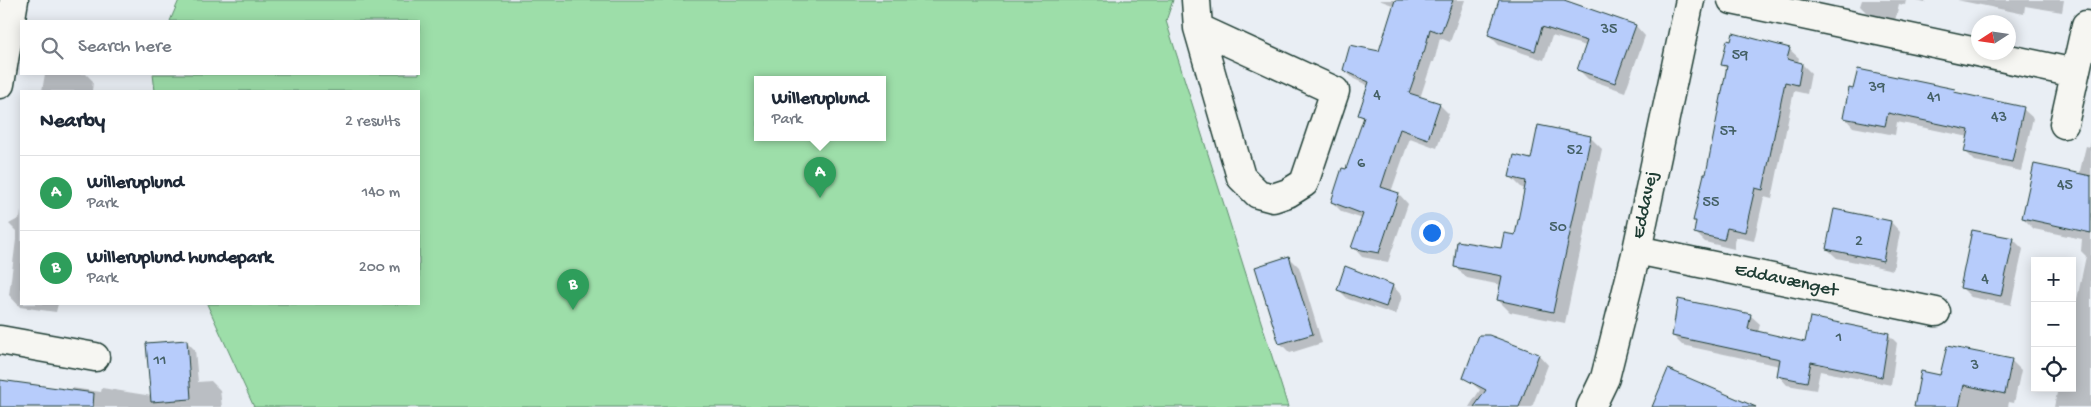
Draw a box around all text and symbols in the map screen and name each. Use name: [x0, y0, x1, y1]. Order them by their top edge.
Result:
north arrow: [1971, 15, 2016, 60]
search box: [20, 20, 420, 75]
house number: 35: [1600, 21, 1617, 40]
icon: search: [38, 34, 66, 62]
text: Search here: [78, 36, 172, 59]
house number: 59: [1732, 47, 1748, 66]
popup: [754, 76, 886, 141]
house number: 39: [1868, 79, 1885, 98]
house number: 4: [1373, 87, 1381, 106]
text: Willeruplund: [772, 88, 868, 111]
house number: 41: [1927, 89, 1941, 108]
house number: 43: [1991, 109, 2007, 128]
text: Nearby: [40, 110, 105, 135]
text: Park: [772, 111, 802, 130]
text: 2 results: [345, 113, 400, 132]
house number: 57: [1720, 123, 1737, 142]
house number: 52: [1567, 142, 1583, 161]
house number: 6: [1357, 155, 1366, 174]
pin: A: [804, 157, 836, 198]
street label: Eddavej: [1628, 169, 1664, 241]
text: Willeruplund: [87, 172, 184, 195]
house number: 45: [2057, 177, 2073, 196]
text: A: [51, 184, 61, 203]
text: 140 m: [362, 184, 400, 203]
house number: 55: [1703, 194, 1719, 213]
text: Park: [87, 195, 118, 214]
house number: 50: [1549, 219, 1567, 238]
your location: [1419, 220, 1445, 246]
house number: 2: [1855, 233, 1863, 252]
text: Willeruplund hundepark: [87, 247, 272, 270]
map controls: [2031, 257, 2076, 392]
button: +: [2031, 257, 2076, 302]
text: B: [52, 259, 60, 278]
text: 200 m: [359, 259, 400, 278]
street label: Eddavænget: [1732, 259, 1842, 304]
pin: B: [557, 269, 589, 310]
text: Park: [87, 270, 118, 289]
house number: 4: [1981, 271, 1989, 290]
button: −: [2031, 302, 2076, 347]
house number: 1: [1835, 329, 1842, 348]
button: locate: [2031, 347, 2076, 392]
house number: 11: [153, 352, 166, 371]
house number: 3: [1970, 357, 1979, 376]

